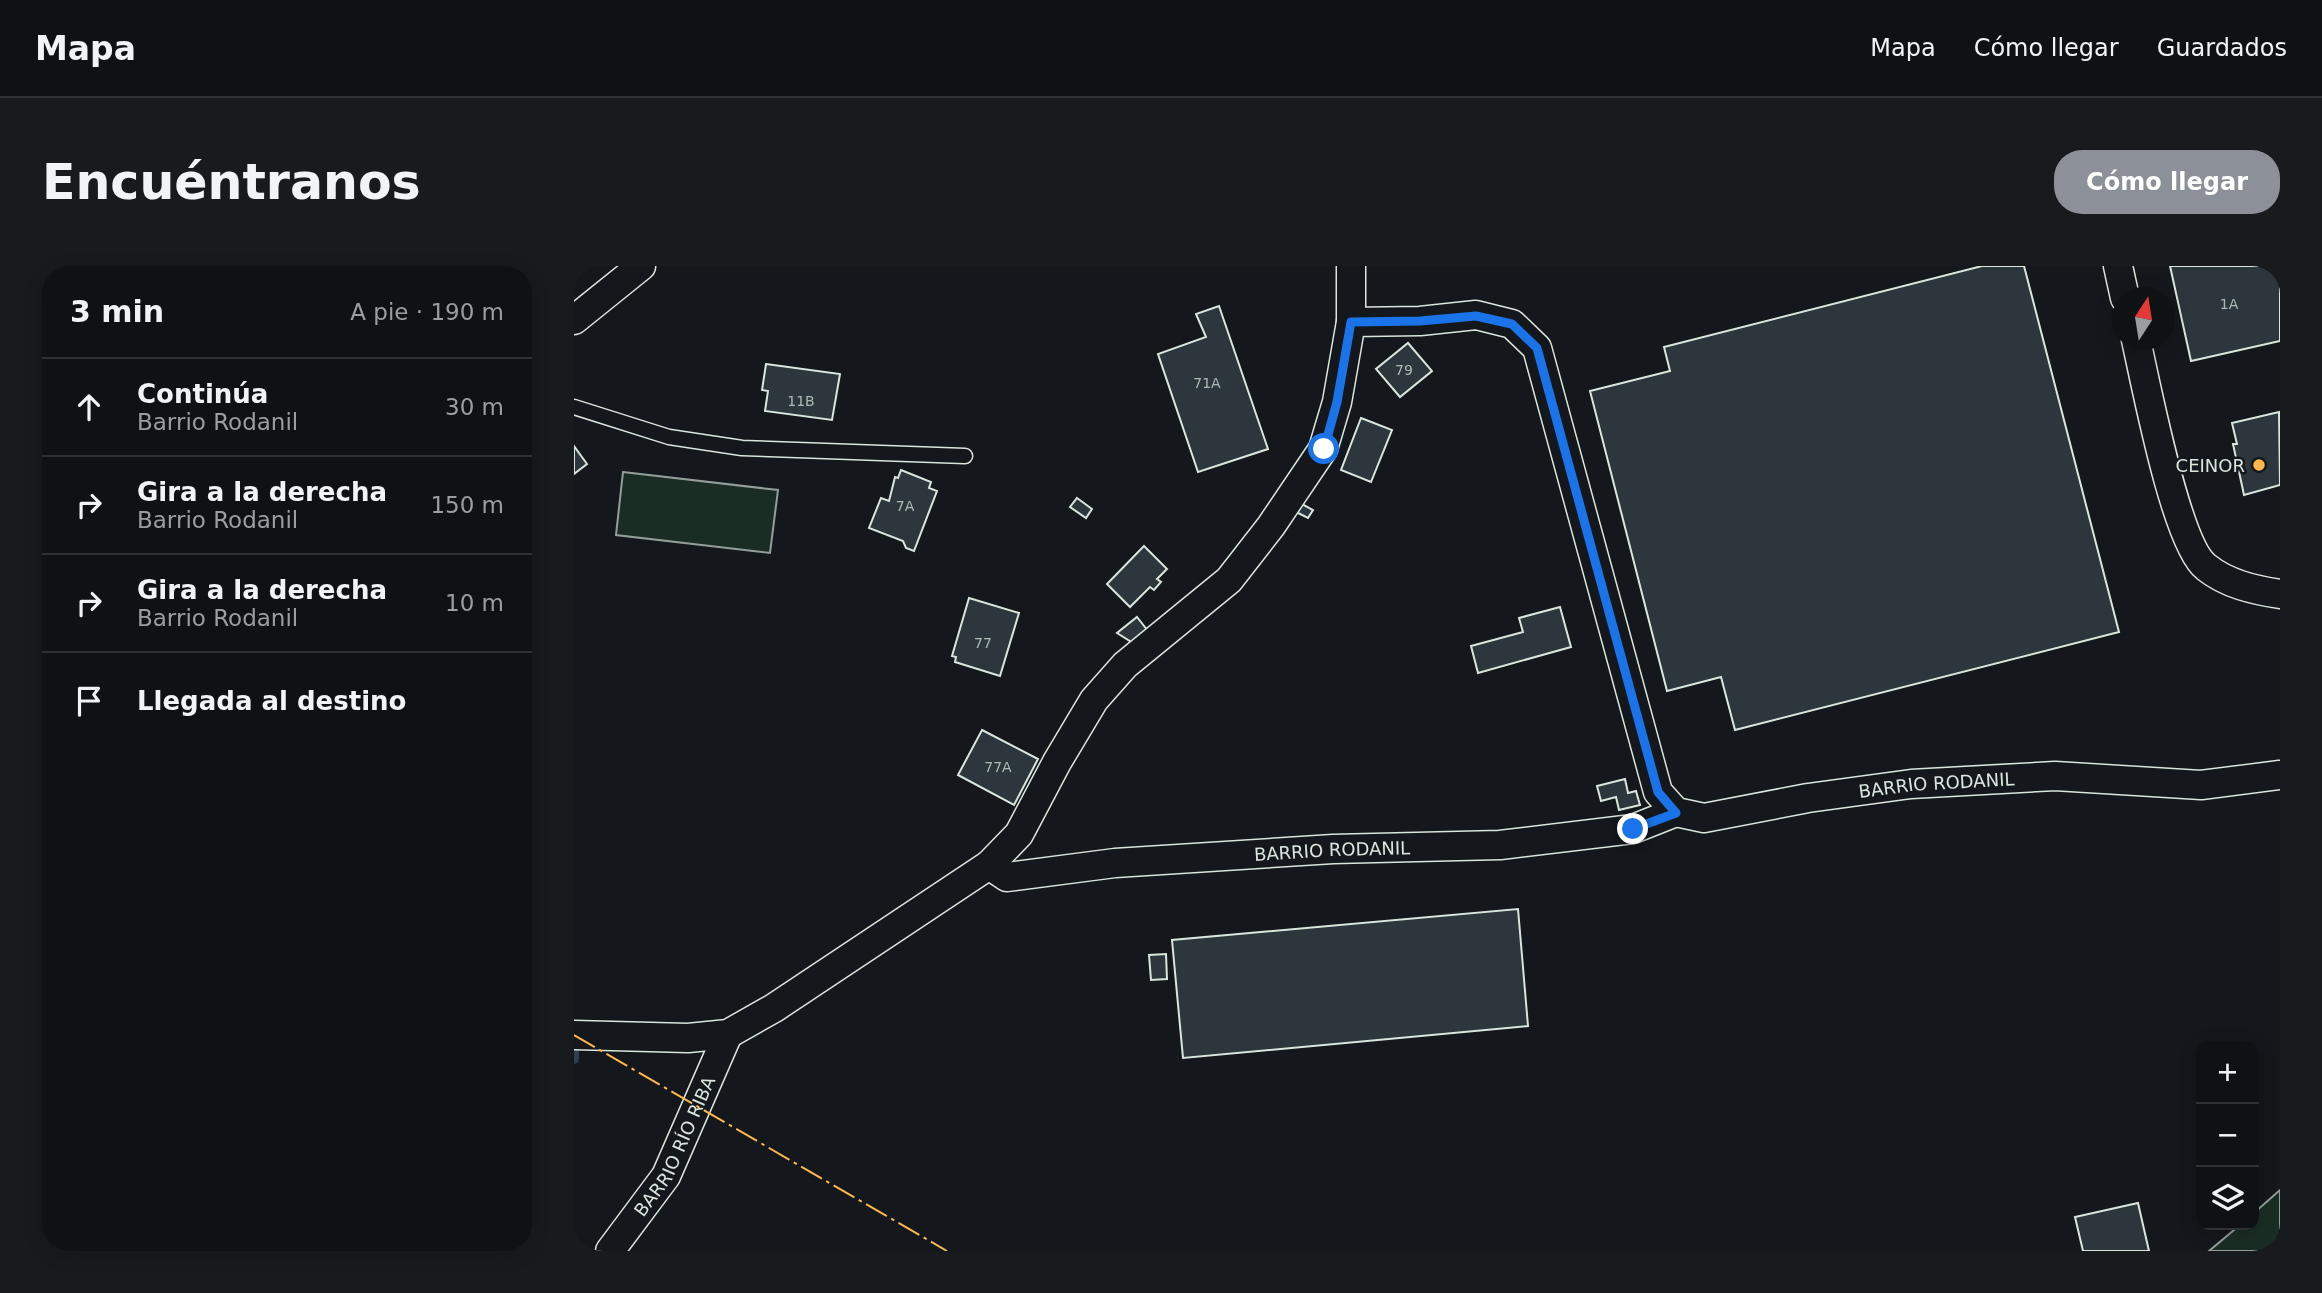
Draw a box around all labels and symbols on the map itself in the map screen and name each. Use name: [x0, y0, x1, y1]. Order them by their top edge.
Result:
north arrow: [2112, 287, 2175, 350]
house number: 1A: [2220, 296, 2239, 312]
house number: 79: [1395, 362, 1413, 378]
house number: 71A: [1193, 375, 1221, 391]
house number: 11B: [787, 393, 815, 409]
route start: [1308, 433, 1339, 464]
place label: CEINOR: [2176, 455, 2245, 476]
marker: CEINOR: [2251, 457, 2267, 473]
house number: 7A: [896, 498, 915, 514]
house number: 77: [974, 635, 992, 651]
house number: 77A: [984, 759, 1012, 775]
street label: BARRIO RODANIL: [1857, 768, 2015, 802]
route end: [1617, 813, 1648, 844]
street label: BARRIO RODANIL: [1253, 837, 1410, 865]
street label: BARRIO RÍO RIBA: [629, 1072, 719, 1220]

